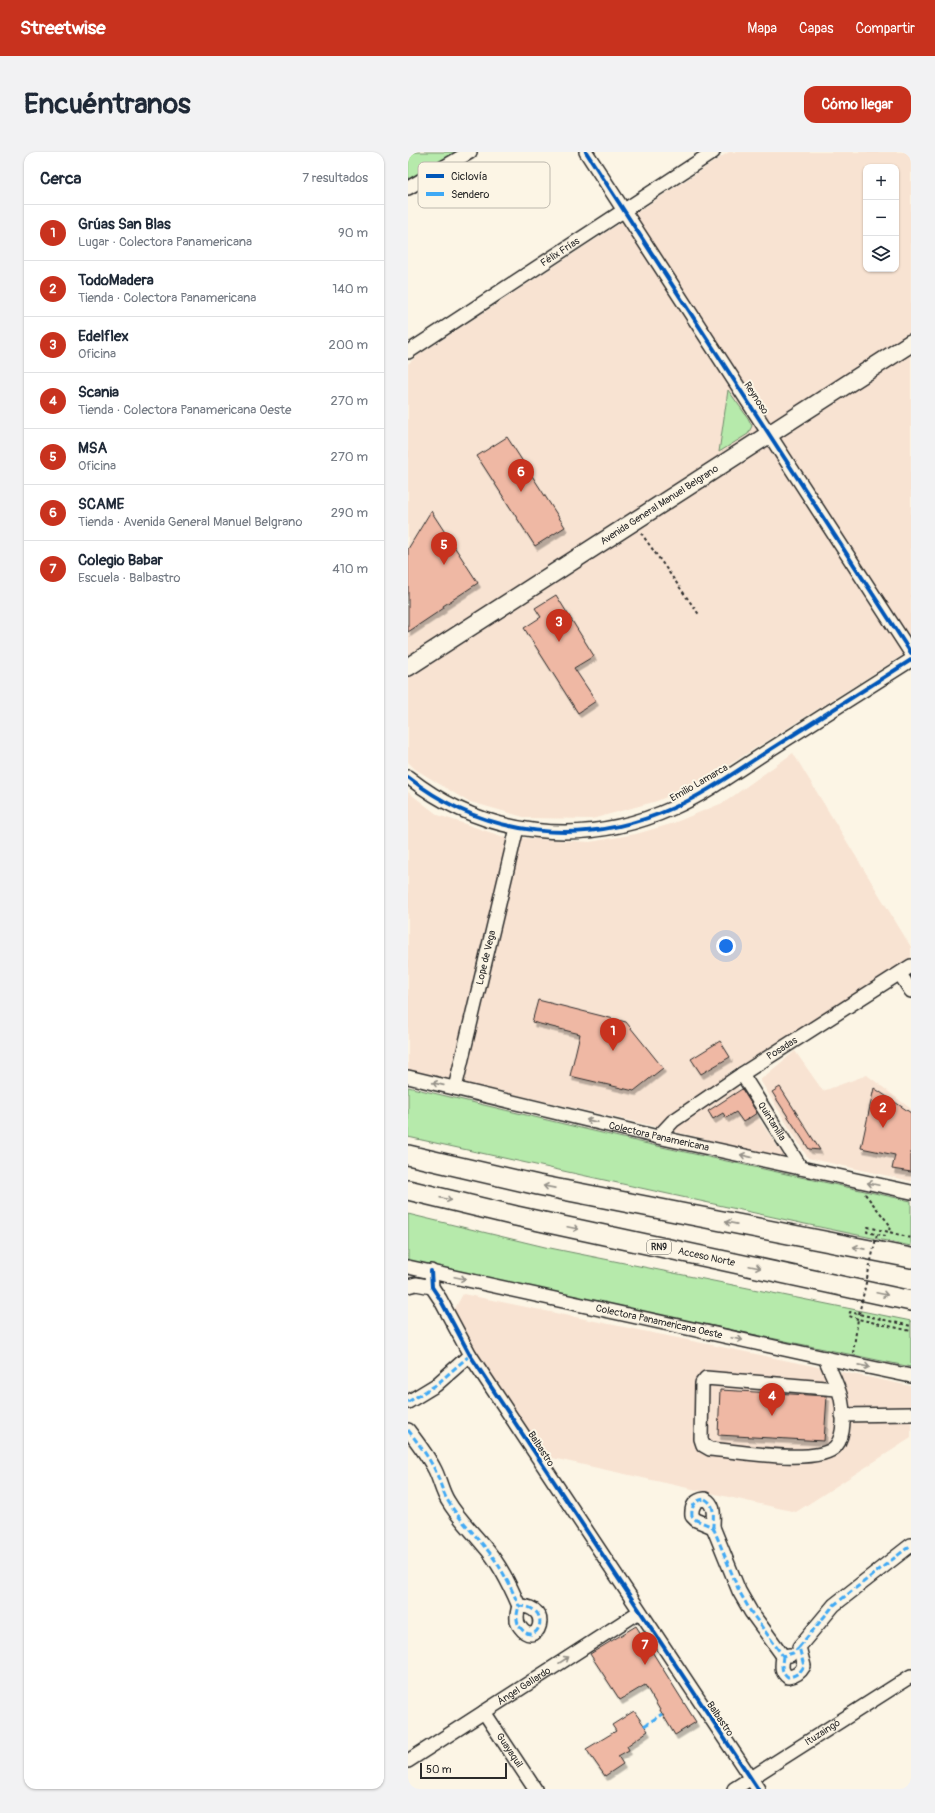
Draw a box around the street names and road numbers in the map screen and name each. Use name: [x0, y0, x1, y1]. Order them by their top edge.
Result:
street label: Félix Frías: [538, 235, 582, 269]
street label: Reynoso: [741, 380, 771, 417]
street label: Avenida General Manuel Belgrano: [598, 462, 721, 548]
street label: Emilio Lamarca: [668, 761, 730, 804]
street label: Lope de Vega: [474, 929, 498, 986]
street label: Posadas: [764, 1034, 800, 1063]
street label: Quintanilla: [755, 1100, 789, 1143]
street label: Colectora Panamericana: [608, 1119, 711, 1154]
road number: RN9: [647, 1240, 671, 1254]
street label: Acceso Norte: [677, 1245, 736, 1269]
street label: Colectora Panamericana Oeste: [595, 1302, 724, 1341]
street label: Balbastro: [525, 1429, 557, 1469]
street label: Ángel Gallardo: [494, 1664, 553, 1708]
street label: Balbastro: [704, 1699, 736, 1739]
street label: Ituzaingó: [803, 1716, 843, 1748]
street label: Guayaquil: [494, 1731, 525, 1770]

